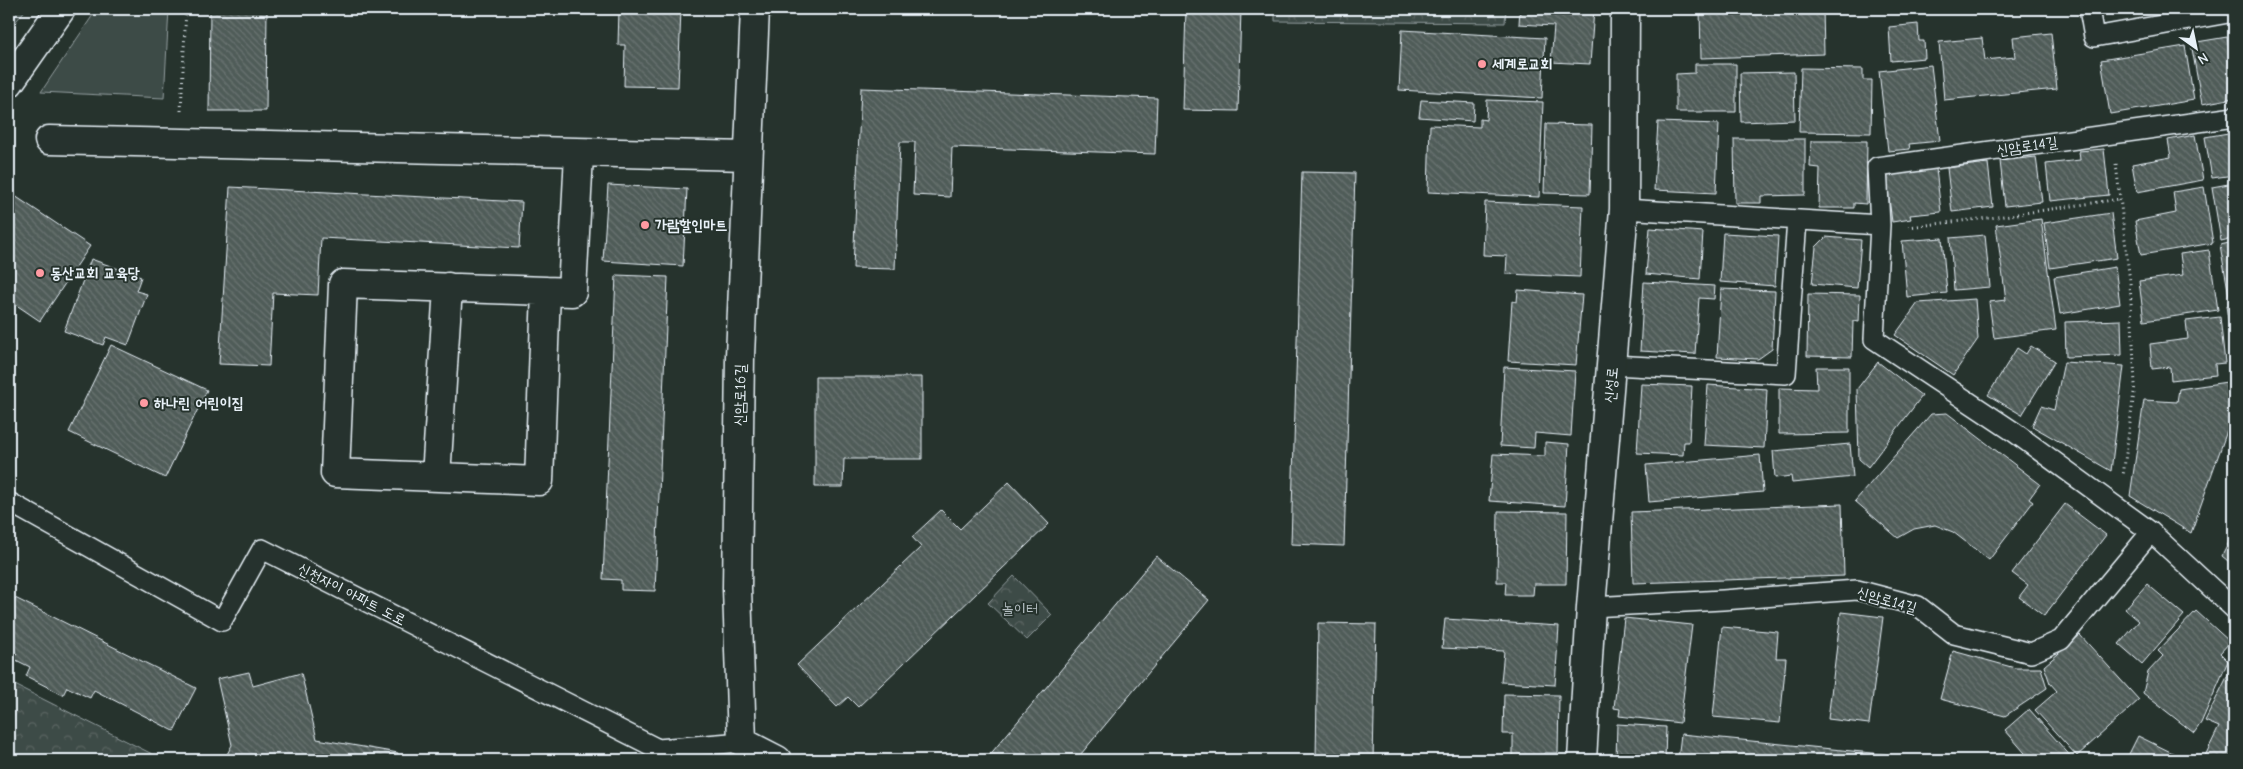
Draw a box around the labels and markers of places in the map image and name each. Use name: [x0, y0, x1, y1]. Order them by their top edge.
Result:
place label: 세계로교회: [1492, 55, 1552, 73]
marker: 세계로교회: [1476, 58, 1488, 70]
place label: 가람할인마트: [655, 216, 727, 234]
marker: 가람할인마트: [639, 219, 651, 231]
place label: 동산교회 교육당: [50, 264, 140, 282]
marker: 동산교회 교육당: [34, 267, 46, 279]
place label: 하나린 어린이집: [154, 394, 244, 412]
marker: 하나린 어린이집: [138, 397, 150, 409]

